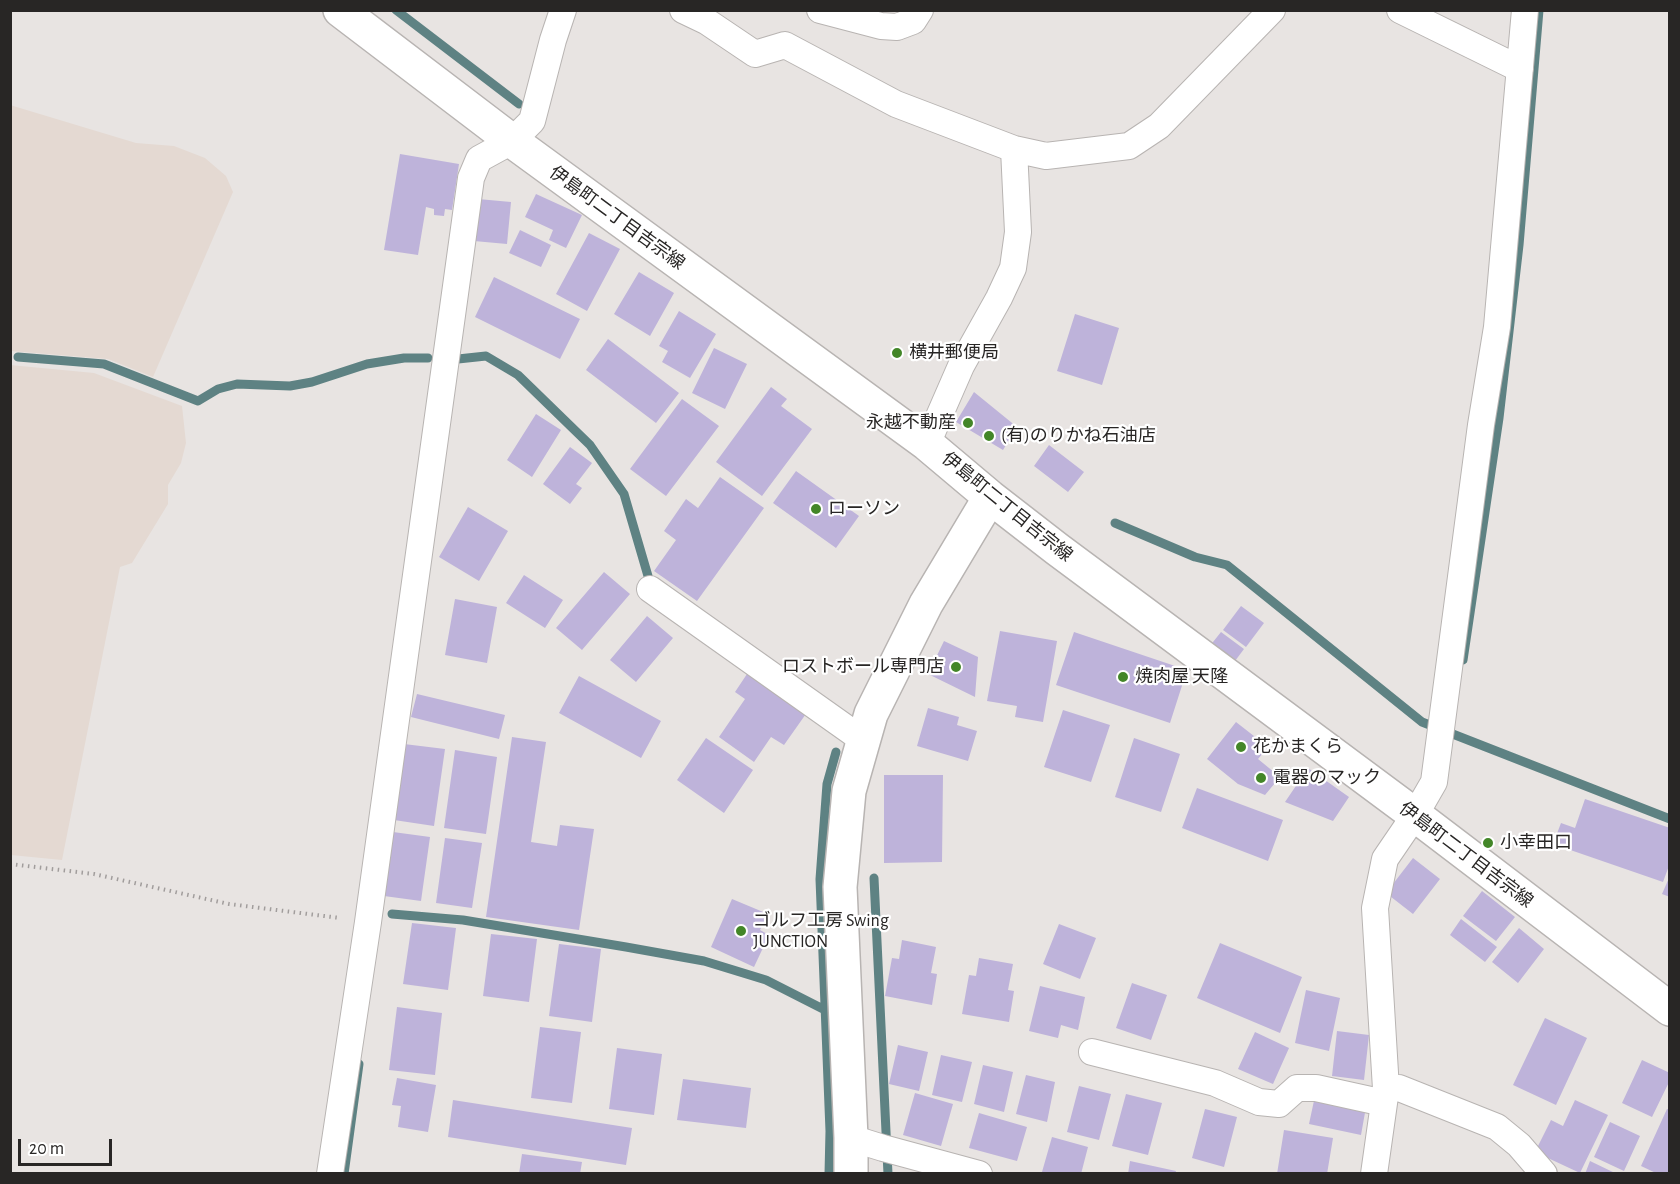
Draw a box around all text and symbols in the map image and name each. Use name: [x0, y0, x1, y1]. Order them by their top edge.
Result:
street label: 伊島町二丁目吉宗線: [545, 162, 689, 274]
place label: 横井郵便局: [909, 342, 999, 364]
marker: 横井郵便局: [890, 346, 904, 360]
place label: 永越不動産: [866, 412, 956, 434]
marker: 永越不動産: [961, 416, 975, 430]
place label: (有)のりかね石油店: [1001, 425, 1156, 447]
marker: (有)のりかね石油店: [982, 429, 996, 443]
street label: 伊島町二丁目吉宗線: [937, 448, 1077, 566]
place label: ローソン: [828, 498, 900, 520]
marker: ローソン: [809, 502, 823, 516]
place label: ロストボール専門店: [782, 656, 944, 678]
marker: ロストボール専門店: [949, 660, 963, 674]
place label: 焼肉屋 天隆: [1135, 666, 1228, 688]
marker: 焼肉屋 天隆: [1116, 670, 1130, 684]
place label: 花かまくら: [1253, 736, 1343, 758]
marker: 花かまくら: [1234, 740, 1248, 754]
place label: 電器のマック: [1273, 767, 1381, 789]
marker: 電器のマック: [1254, 771, 1268, 785]
street label: 伊島町二丁目吉宗線: [1395, 798, 1537, 912]
place label: 小幸田口: [1500, 832, 1572, 854]
marker: 小幸田口: [1481, 836, 1495, 850]
place label: ゴルフ工房 Swing JUNCTION: [753, 910, 889, 952]
marker: ゴルフ工房 Swing JUNCTION: [734, 924, 748, 938]
scale bar: [21, 1127, 116, 1165]
text: 20 m: [29, 1140, 64, 1158]

